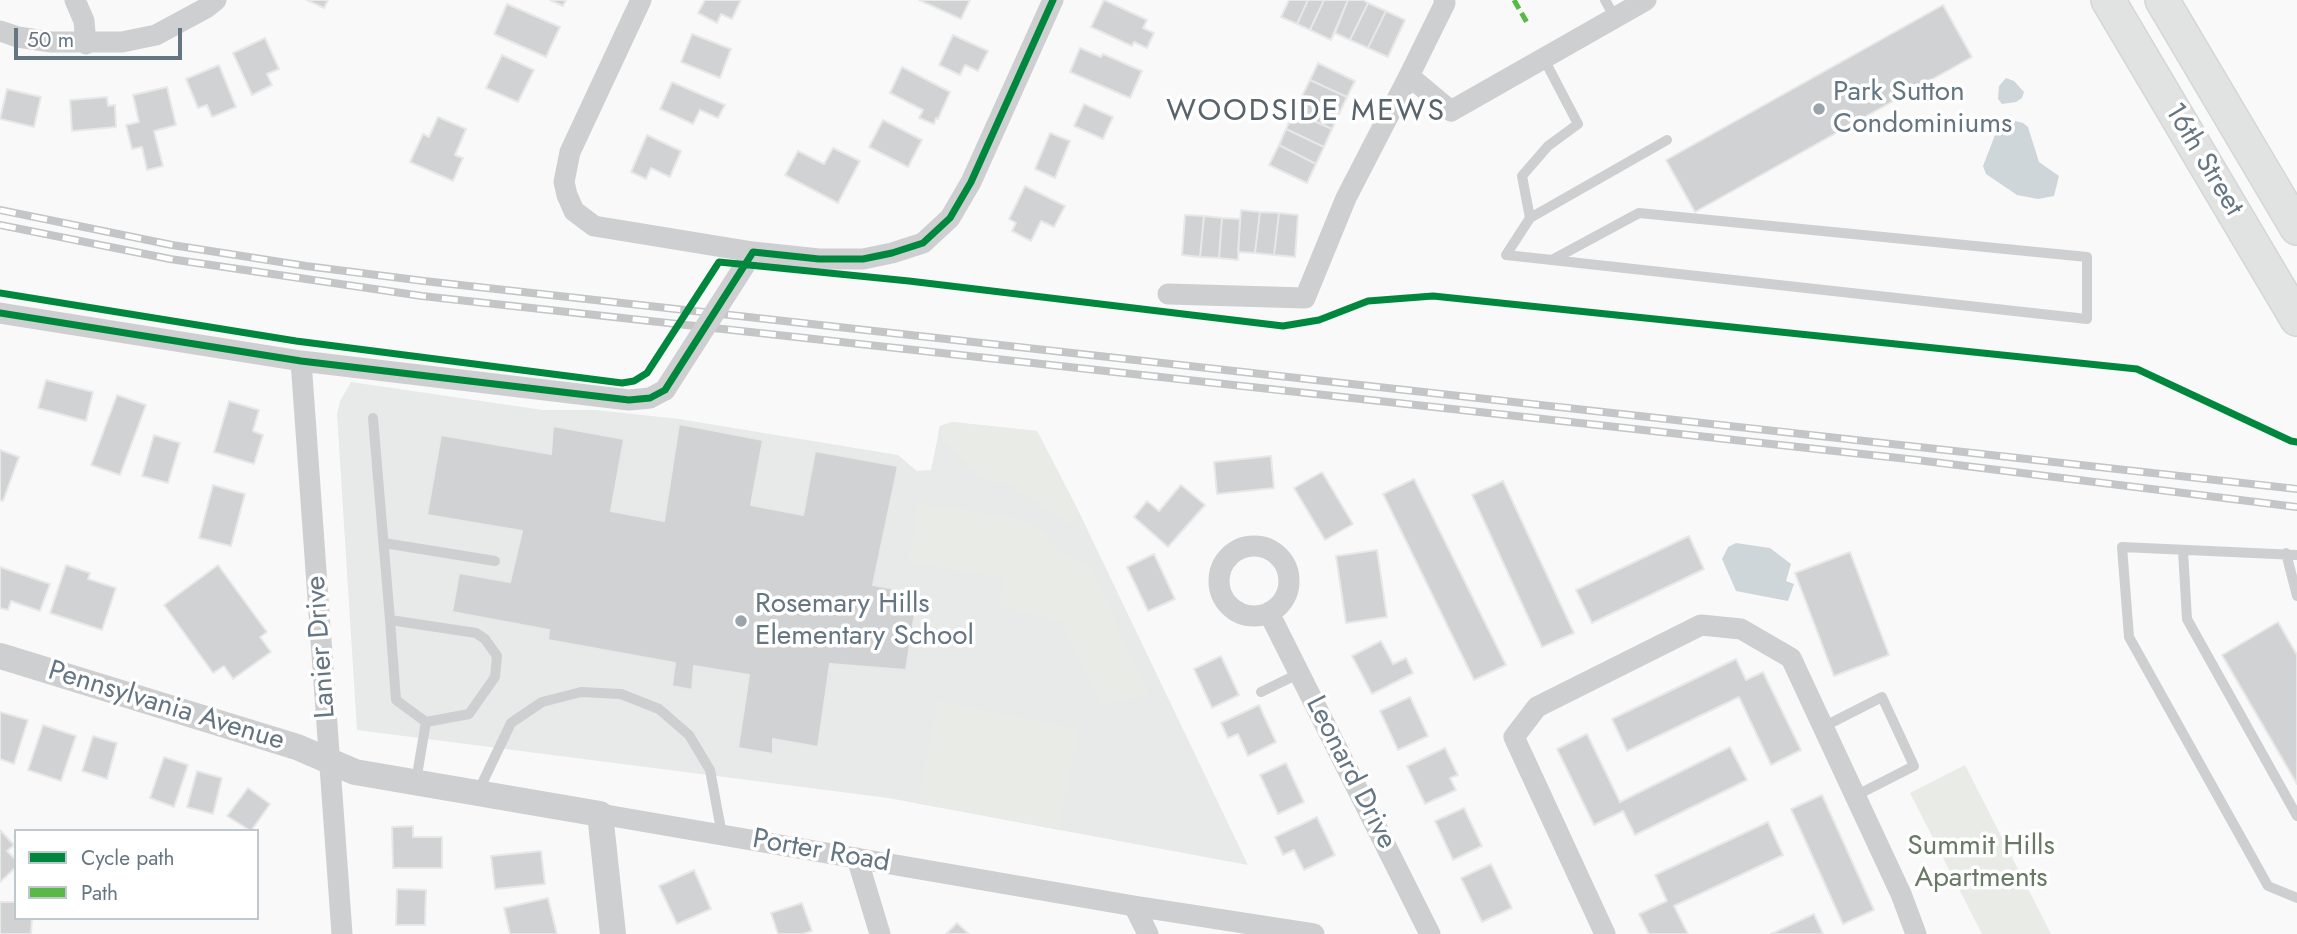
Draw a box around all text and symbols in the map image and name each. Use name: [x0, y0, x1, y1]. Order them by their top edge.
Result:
scale bar: [18, 14, 186, 58]
text: 50 m: [27, 25, 74, 55]
place label: Park Sutton Condominiums: [1833, 76, 2012, 142]
district label: WOODSIDE MEWS: [1168, 95, 1444, 131]
street label: 16th Street: [2156, 98, 2250, 222]
marker: Park Sutton Condominiums: [1811, 101, 1827, 117]
street label: Lanier Drive: [300, 575, 344, 719]
place label: Rosemary Hills Elementary School: [755, 588, 974, 654]
marker: Rosemary Hills Elementary School: [733, 613, 749, 629]
street label: Pennsylvania Avenue: [44, 655, 288, 759]
street label: Leonard Drive: [1297, 691, 1403, 855]
street label: Porter Road: [750, 823, 892, 881]
legend: [14, 829, 259, 920]
park label: Summit Hills Apartments: [1907, 830, 2055, 896]
text: Cycle path: [81, 843, 174, 873]
text: Path: [81, 878, 118, 908]

